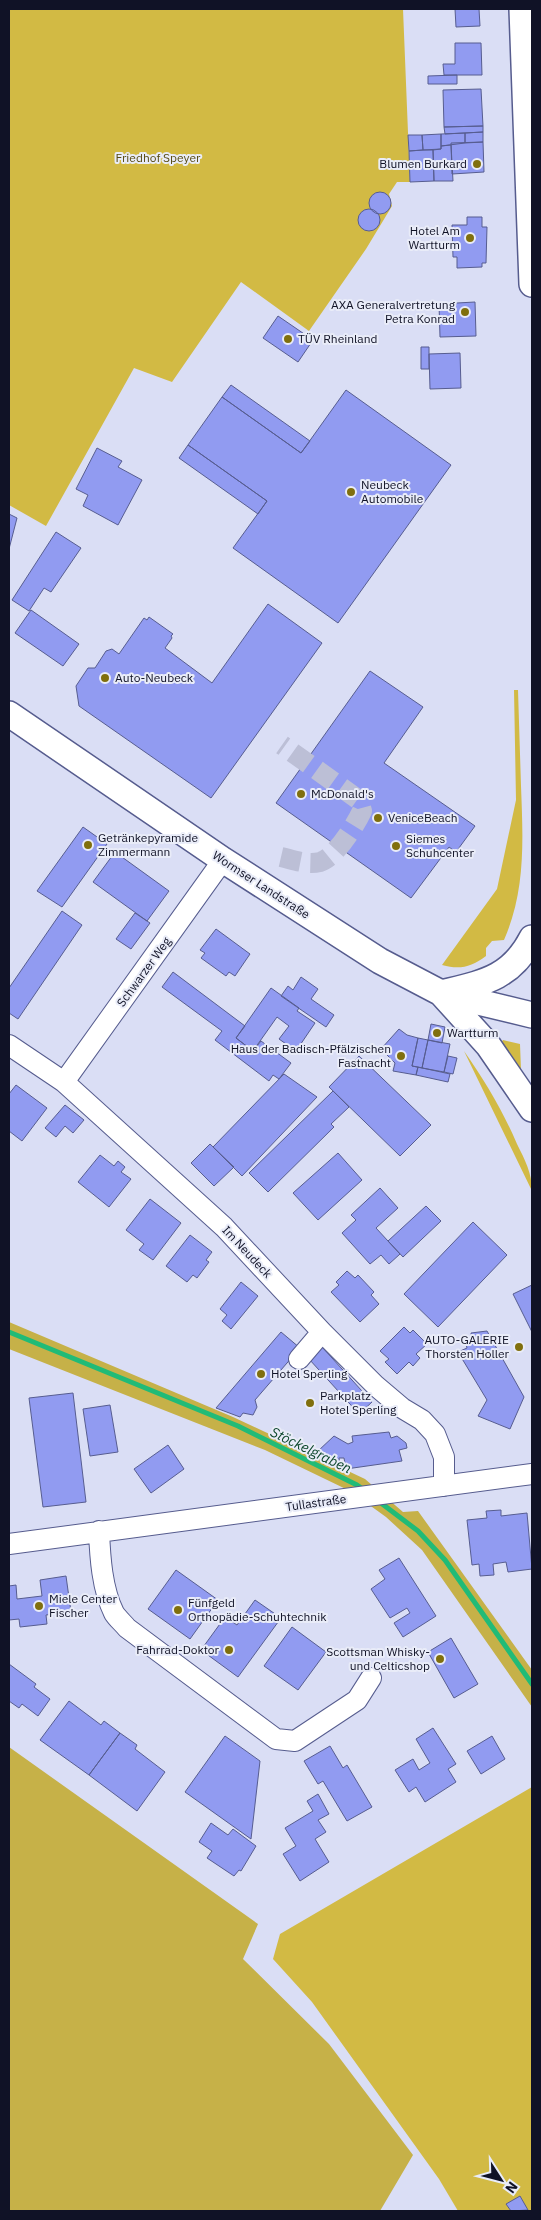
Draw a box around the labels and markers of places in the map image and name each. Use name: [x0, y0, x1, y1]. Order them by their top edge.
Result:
place label: Blumen Burkard: [379, 156, 467, 171]
marker: Blumen Burkard: [471, 158, 483, 170]
place label: Hotel Am Wartturm: [409, 223, 460, 252]
marker: Hotel Am Wartturm: [464, 232, 476, 244]
place label: AXA Generalvertretung Petra Konrad: [331, 297, 456, 326]
marker: AXA Generalvertretung Petra Konrad: [459, 306, 471, 318]
place label: TÜV Rheinland: [298, 331, 378, 346]
marker: TÜV Rheinland: [282, 333, 294, 345]
place label: Neubeck Automobile: [361, 477, 424, 506]
marker: Neubeck Automobile: [345, 486, 357, 498]
place label: Auto-Neubeck: [115, 670, 194, 685]
marker: Auto-Neubeck: [99, 672, 111, 684]
place label: McDonald's: [311, 786, 374, 801]
marker: McDonald's: [295, 788, 307, 800]
place label: VeniceBeach: [388, 810, 458, 825]
marker: VeniceBeach: [372, 812, 384, 824]
place label: Getränkepyramide Zimmermann: [98, 830, 199, 859]
place label: Siemes Schuhcenter: [406, 831, 475, 860]
marker: Getränkepyramide Zimmermann: [82, 839, 94, 851]
marker: Siemes Schuhcenter: [390, 840, 402, 852]
place label: Wartturm: [447, 1025, 498, 1040]
marker: Wartturm: [431, 1027, 443, 1039]
place label: Haus der Badisch-Pfälzischen Fastnacht: [231, 1041, 391, 1070]
marker: Haus der Badisch-Pfälzischen Fastnacht: [395, 1050, 407, 1062]
place label: AUTO-GALERIE Thorsten Holler: [425, 1332, 510, 1361]
marker: AUTO-GALERIE Thorsten Holler: [513, 1341, 525, 1353]
place label: Hotel Sperling: [271, 1366, 348, 1381]
marker: Hotel Sperling: [255, 1368, 267, 1380]
place label: Parkplatz Hotel Sperling: [320, 1388, 397, 1417]
marker: Parkplatz Hotel Sperling: [304, 1397, 316, 1409]
place label: Miele Center Fischer: [49, 1591, 118, 1620]
place label: Fünfgeld Orthopädie-Schuhtechnik: [188, 1595, 327, 1624]
marker: Miele Center Fischer: [33, 1600, 45, 1612]
marker: Fünfgeld Orthopädie-Schuhtechnik: [172, 1604, 184, 1616]
place label: Fahrrad-Doktor: [136, 1642, 220, 1657]
marker: Fahrrad-Doktor: [223, 1644, 235, 1656]
place label: Scottsman Whisky- und Celticshop: [326, 1644, 430, 1673]
marker: Scottsman Whisky- und Celticshop: [434, 1653, 446, 1665]

